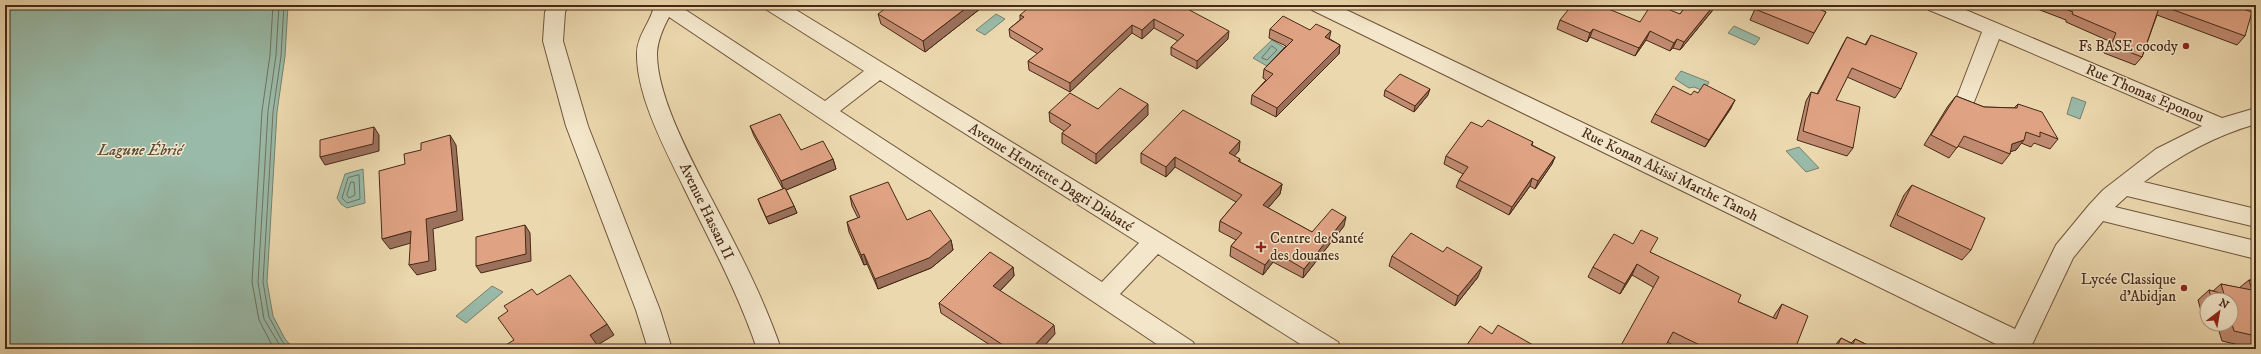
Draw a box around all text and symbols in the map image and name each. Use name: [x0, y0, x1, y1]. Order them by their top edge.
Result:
place label: Fs BASE cocody: [2078, 37, 2179, 56]
marker: Fs BASE cocody: [2181, 41, 2191, 51]
street label: Rue Thomas Eponou: [2083, 60, 2207, 127]
street label: Avenue Henriette Dagri Diabaté: [965, 119, 1137, 236]
street label: Rue Konan Akissi Marthe Tanoh: [1578, 123, 1761, 226]
water label: Lagune Ébrié: [97, 140, 185, 160]
street label: Avenue Hassan II: [675, 160, 738, 263]
place label: Centre de Santé des douanes: [1270, 229, 1364, 265]
marker: Centre de Santé des douanes: [1255, 241, 1267, 253]
place label: Lycée Classique d'Abidjan: [2081, 270, 2176, 306]
marker: Lycée Classique d'Abidjan: [2179, 283, 2189, 293]
north arrow: [2199, 292, 2239, 332]
text: N: [2216, 296, 2231, 313]

